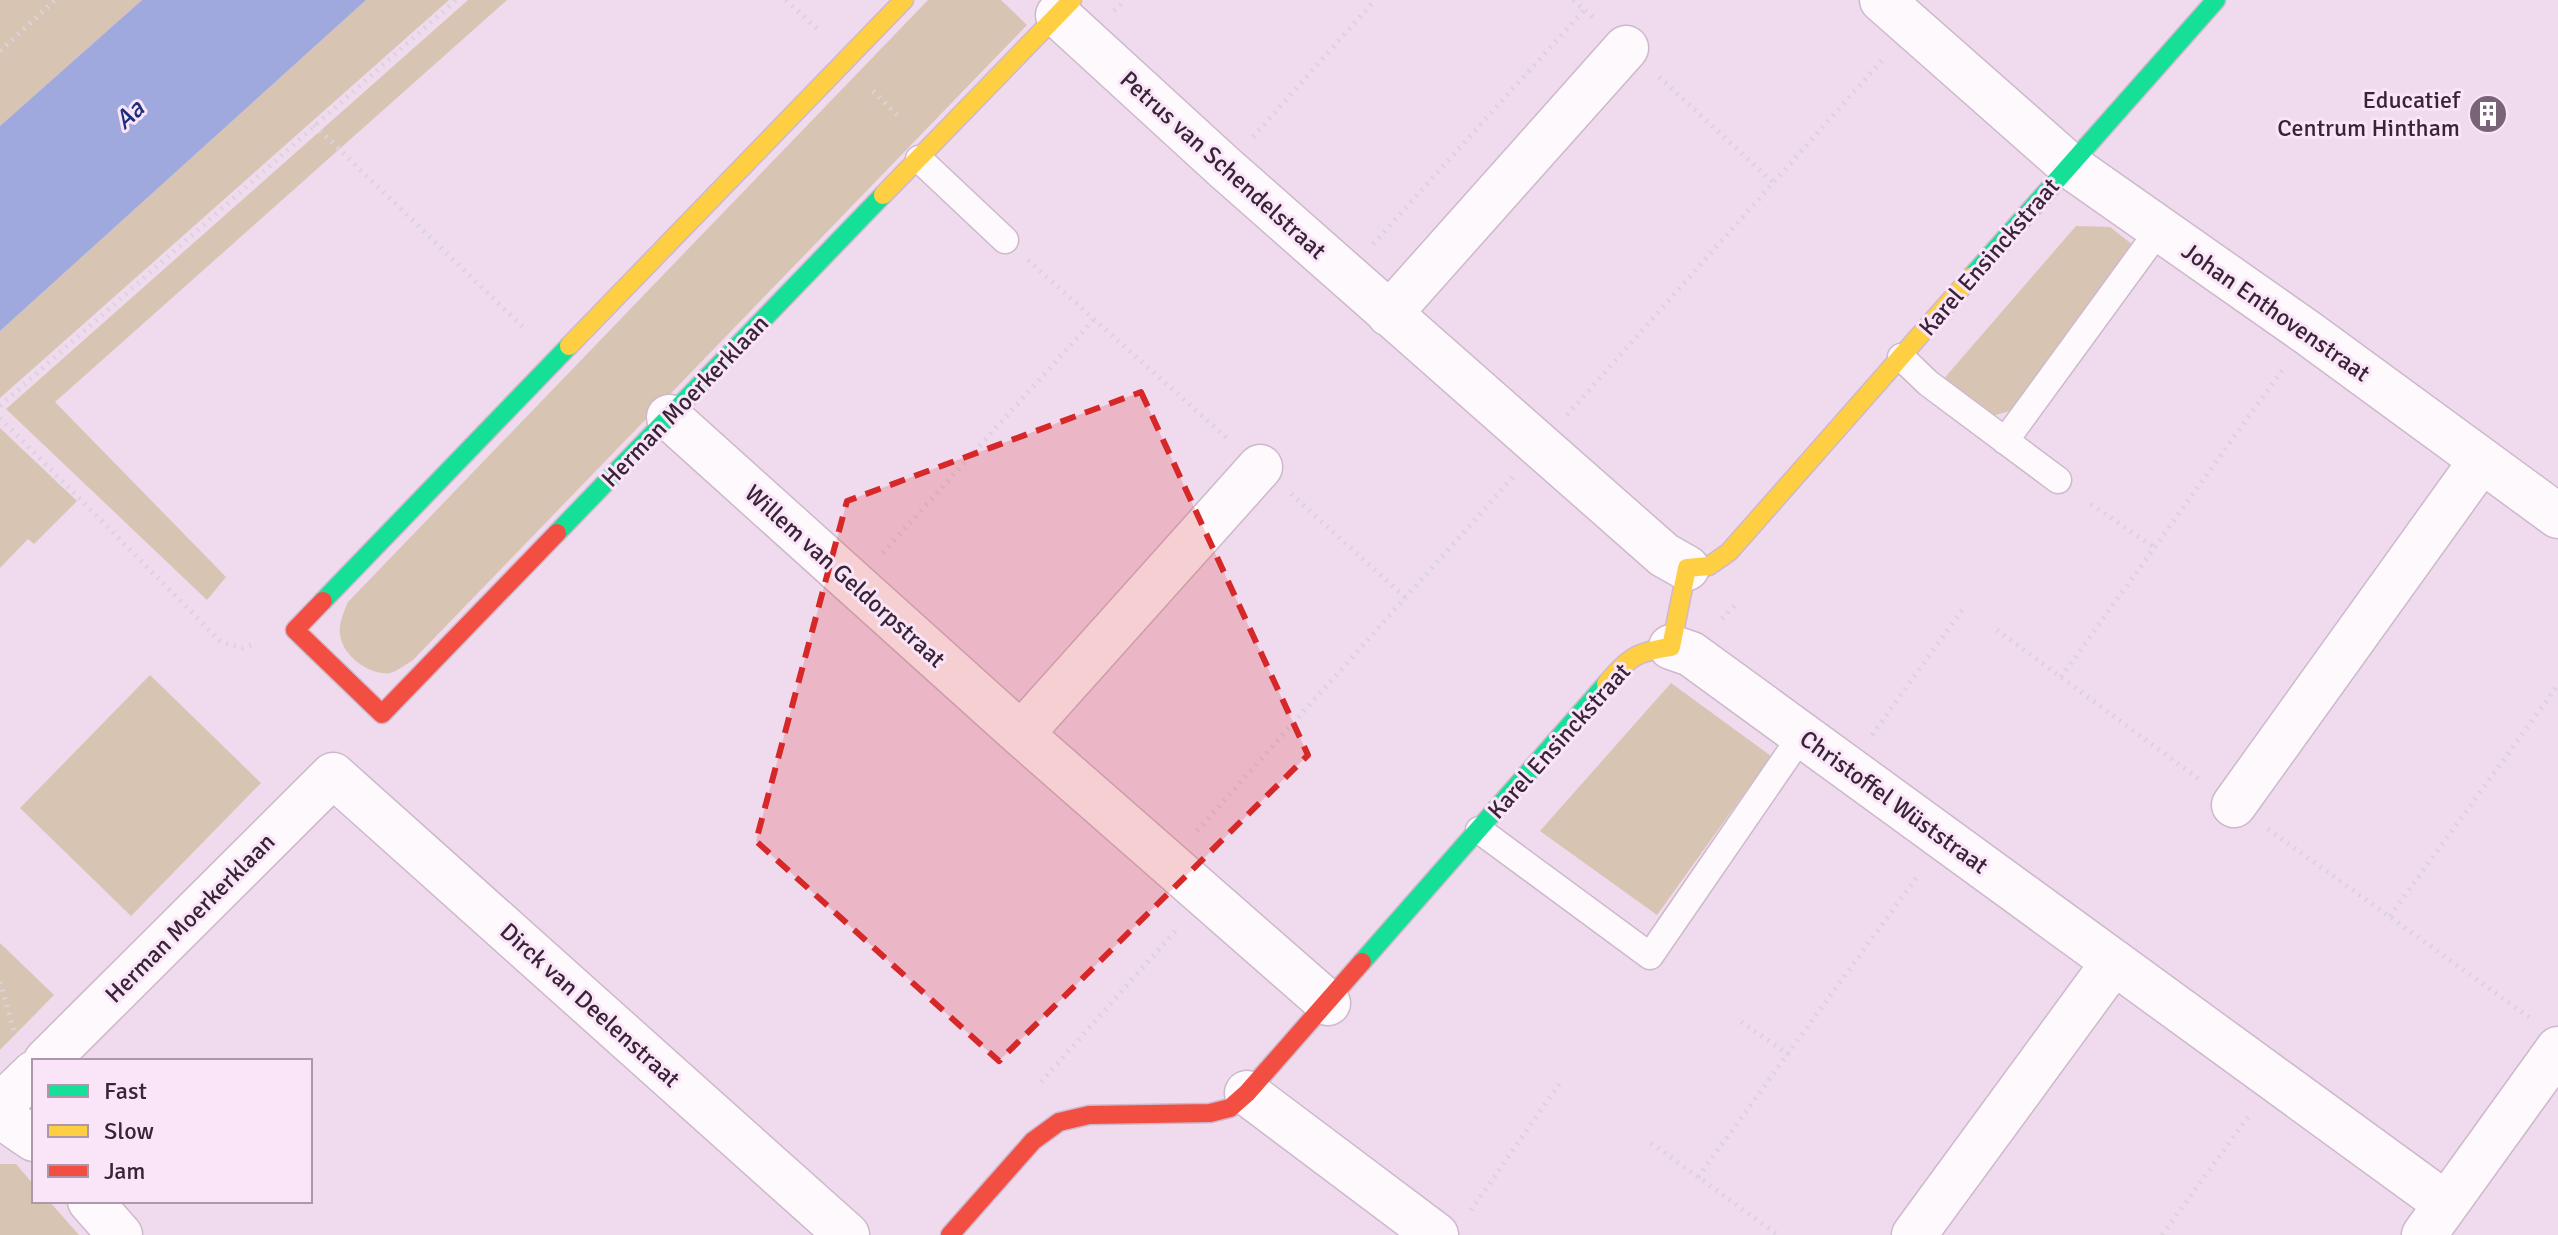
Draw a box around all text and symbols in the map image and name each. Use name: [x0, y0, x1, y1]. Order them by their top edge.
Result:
street label: Petrus van Schendelstraat: [1114, 64, 1332, 266]
place label: Educatief Centrum Hintham: [2277, 85, 2461, 143]
water label: Aa: [108, 93, 152, 136]
building icon: Educatief Centrum Hintham: [2467, 93, 2509, 135]
street label: Karel Ensinckstraat: [1912, 172, 2066, 342]
street label: Johan Enthovenstraat: [2176, 236, 2376, 388]
street label: Herman Moerkerklaan: [595, 309, 775, 493]
street label: Willem van Geldorpstraat: [739, 478, 951, 674]
street label: Karel Ensinckstraat: [1481, 657, 1637, 825]
street label: Christoffel Wüststraat: [1794, 724, 1994, 880]
street label: Herman Moerkerklaan: [99, 827, 281, 1009]
street label: Dirck van Deelenstraat: [494, 916, 686, 1094]
legend: [32, 1059, 312, 1203]
text: Fast: [104, 1076, 147, 1106]
text: Slow: [104, 1116, 154, 1146]
text: Jam: [104, 1156, 145, 1186]

